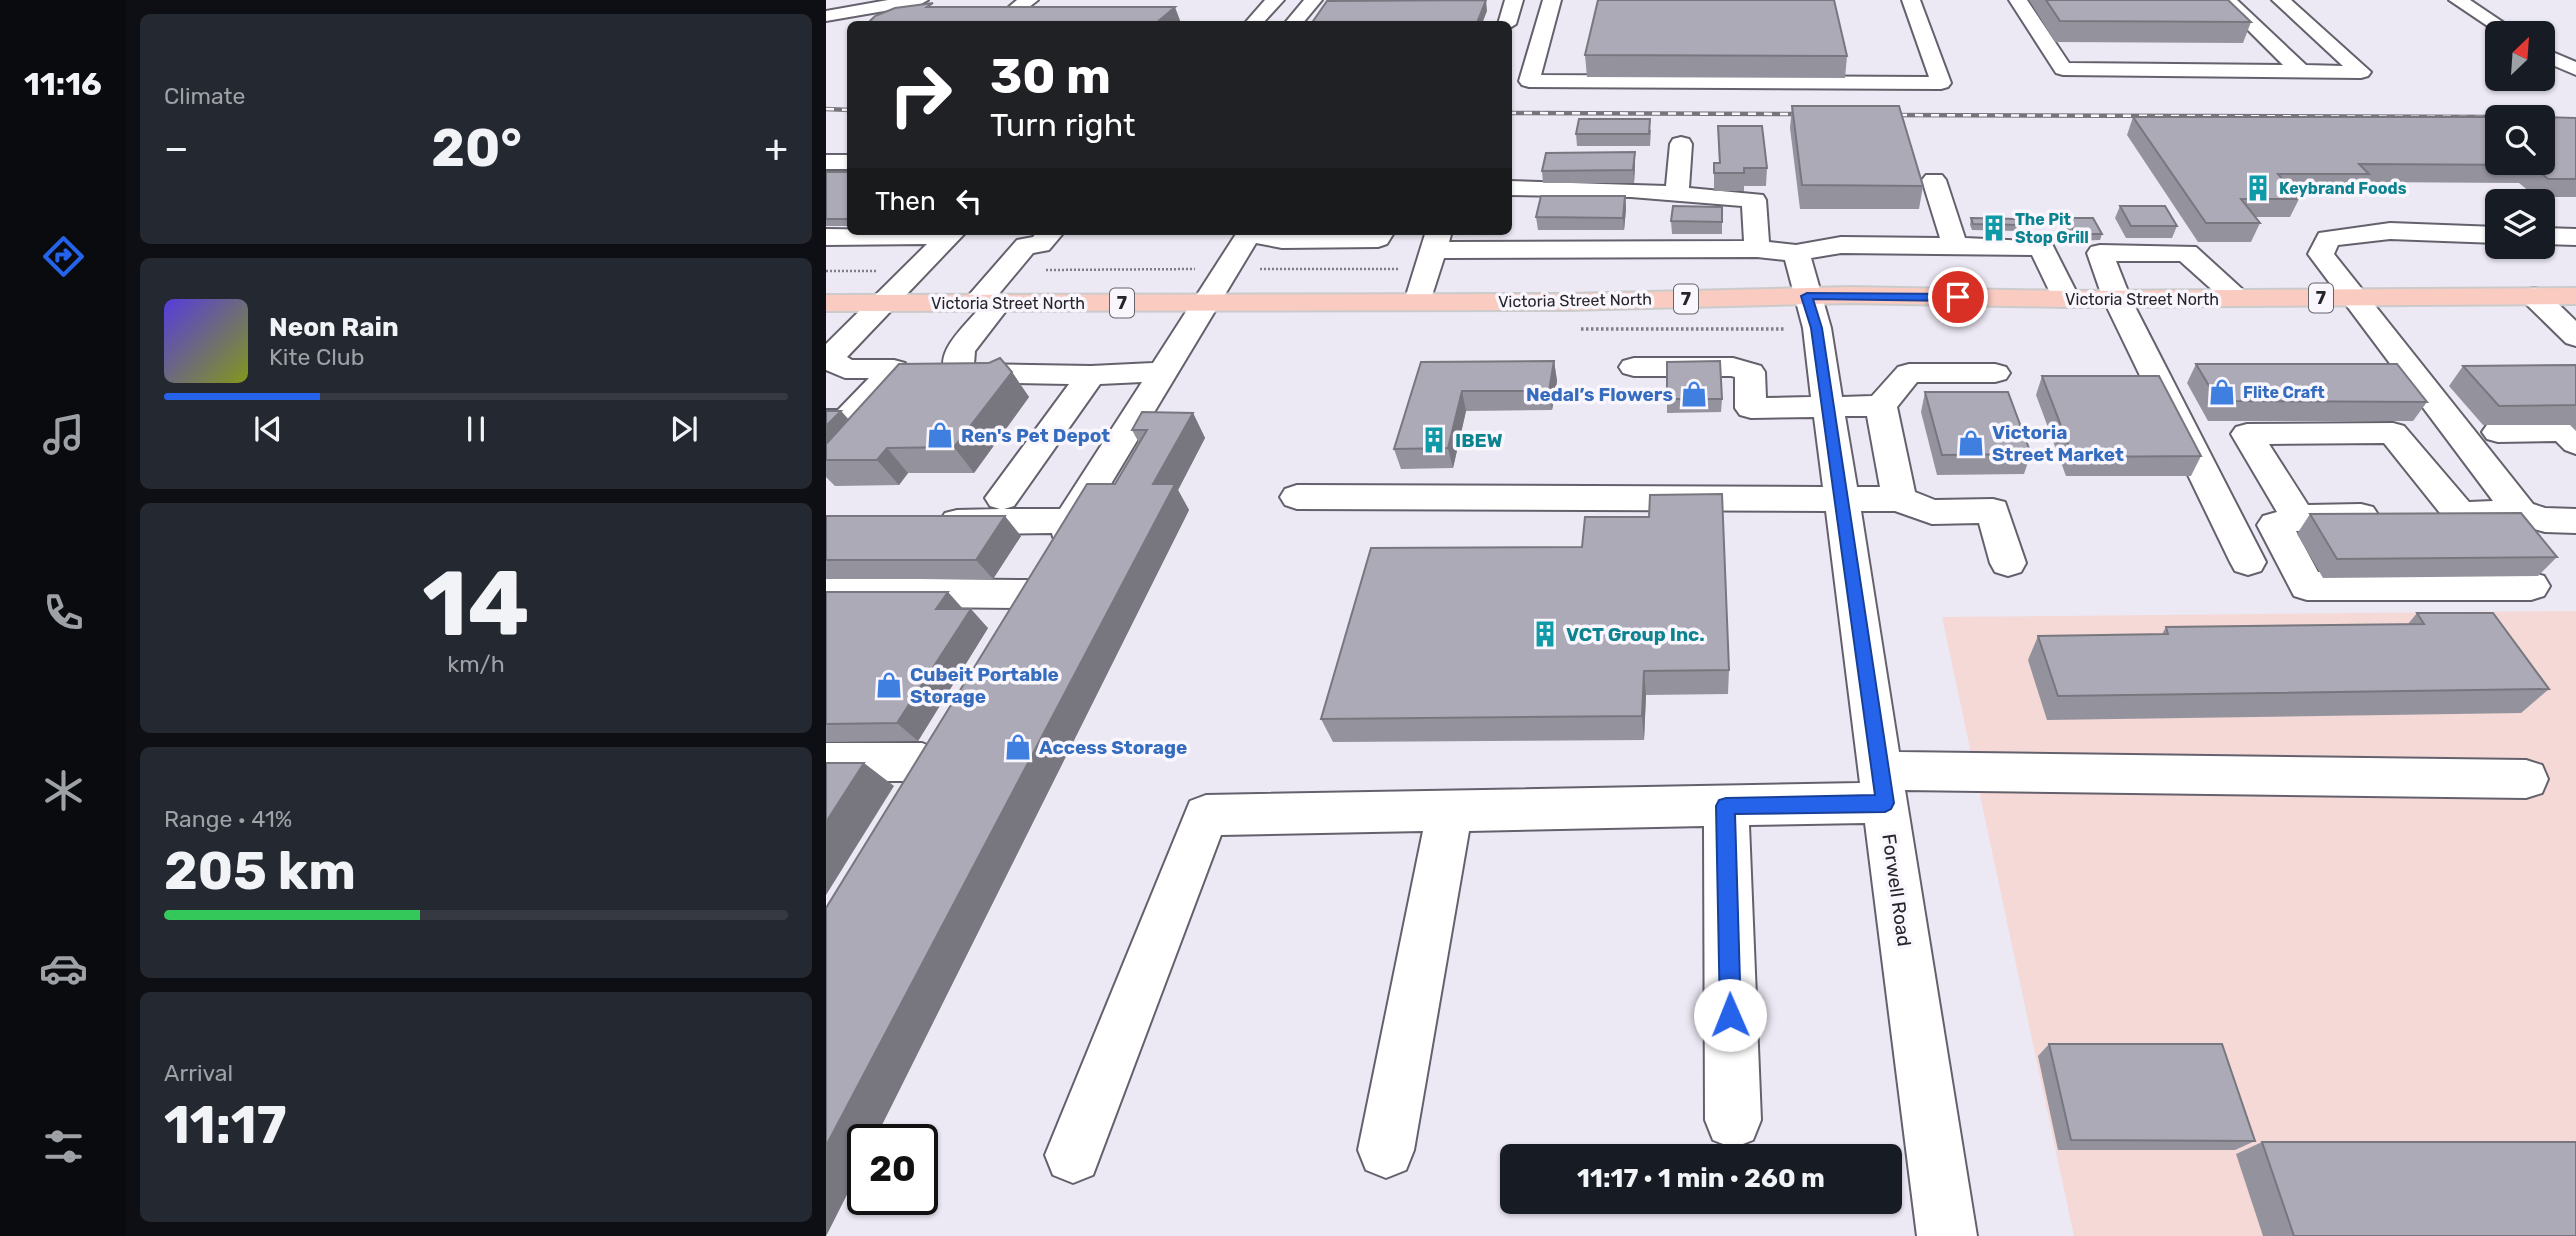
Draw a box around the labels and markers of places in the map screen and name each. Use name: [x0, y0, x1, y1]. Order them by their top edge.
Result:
building icon: Keybrand Foods: [2243, 173, 2273, 203]
place label: Keybrand Foods: [2279, 179, 2407, 198]
place label: The Pit Stop Grill: [2015, 210, 2089, 247]
building icon: The Pit Stop Grill: [1979, 213, 2009, 243]
pin: [1928, 267, 1988, 327]
shop icon: Flite Craft: [2207, 377, 2237, 407]
shop icon: Nedal’s Flowers: [1679, 379, 1709, 409]
place label: Nedal’s Flowers: [1526, 383, 1673, 406]
place label: Flite Craft: [2243, 383, 2325, 402]
shop icon: Ren's Pet Depot: [925, 420, 955, 450]
place label: Victoria Street Market: [1992, 421, 2124, 466]
place label: Ren's Pet Depot: [961, 424, 1110, 447]
building icon: IBEW: [1419, 425, 1449, 455]
shop icon: Victoria Street Market: [1956, 428, 1986, 458]
place label: IBEW: [1455, 429, 1503, 452]
building icon: VCT Group Inc.: [1530, 619, 1560, 649]
place label: VCT Group Inc.: [1566, 623, 1705, 646]
place label: Cubeit Portable Storage: [910, 663, 1059, 708]
shop icon: Cubeit Portable Storage: [874, 670, 904, 700]
shop icon: Access Storage: [1003, 732, 1033, 762]
place label: Access Storage: [1039, 736, 1187, 759]

